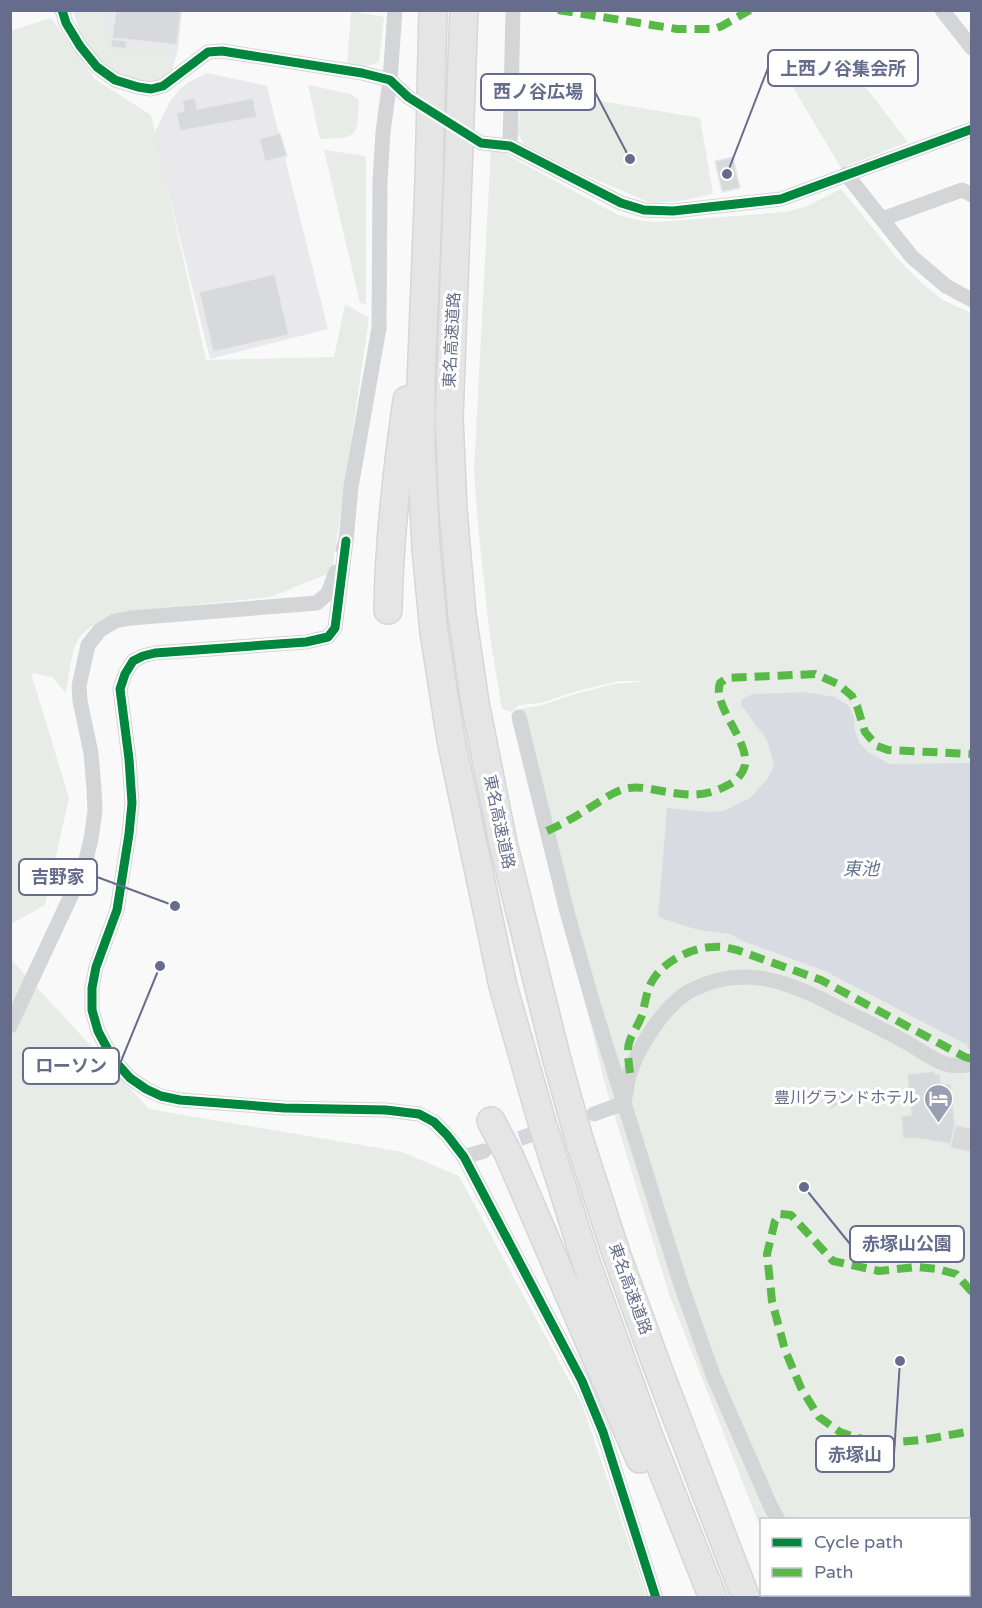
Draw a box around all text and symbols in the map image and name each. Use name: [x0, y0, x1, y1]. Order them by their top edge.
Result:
callout: 上西ノ谷集会所: [768, 50, 918, 86]
text: 上西ノ谷集会所: [780, 58, 906, 80]
callout: 西ノ谷広場: [481, 74, 595, 110]
text: 西ノ谷広場: [493, 81, 583, 103]
street label: 東名高速道路: [440, 292, 464, 388]
street label: 東名高速道路: [479, 773, 519, 871]
water label: 東池: [843, 858, 881, 880]
callout: 吉野家: [19, 859, 97, 895]
text: 吉野家: [31, 866, 85, 888]
callout: ローソン: [23, 1048, 119, 1084]
text: ローソン: [35, 1055, 107, 1077]
hotel icon: 豊川グランドホテル: [923, 1082, 955, 1124]
place label: 豊川グランドホテル: [774, 1088, 918, 1108]
callout: 赤塚山公園: [850, 1226, 964, 1262]
text: 赤塚山公園: [862, 1233, 952, 1255]
street label: 東名高速道路: [604, 1240, 656, 1338]
callout: 赤塚山: [816, 1436, 894, 1472]
text: 赤塚山: [828, 1444, 882, 1466]
legend: [760, 1518, 970, 1596]
text: Cycle path: [814, 1531, 903, 1553]
text: Path: [814, 1561, 853, 1583]

